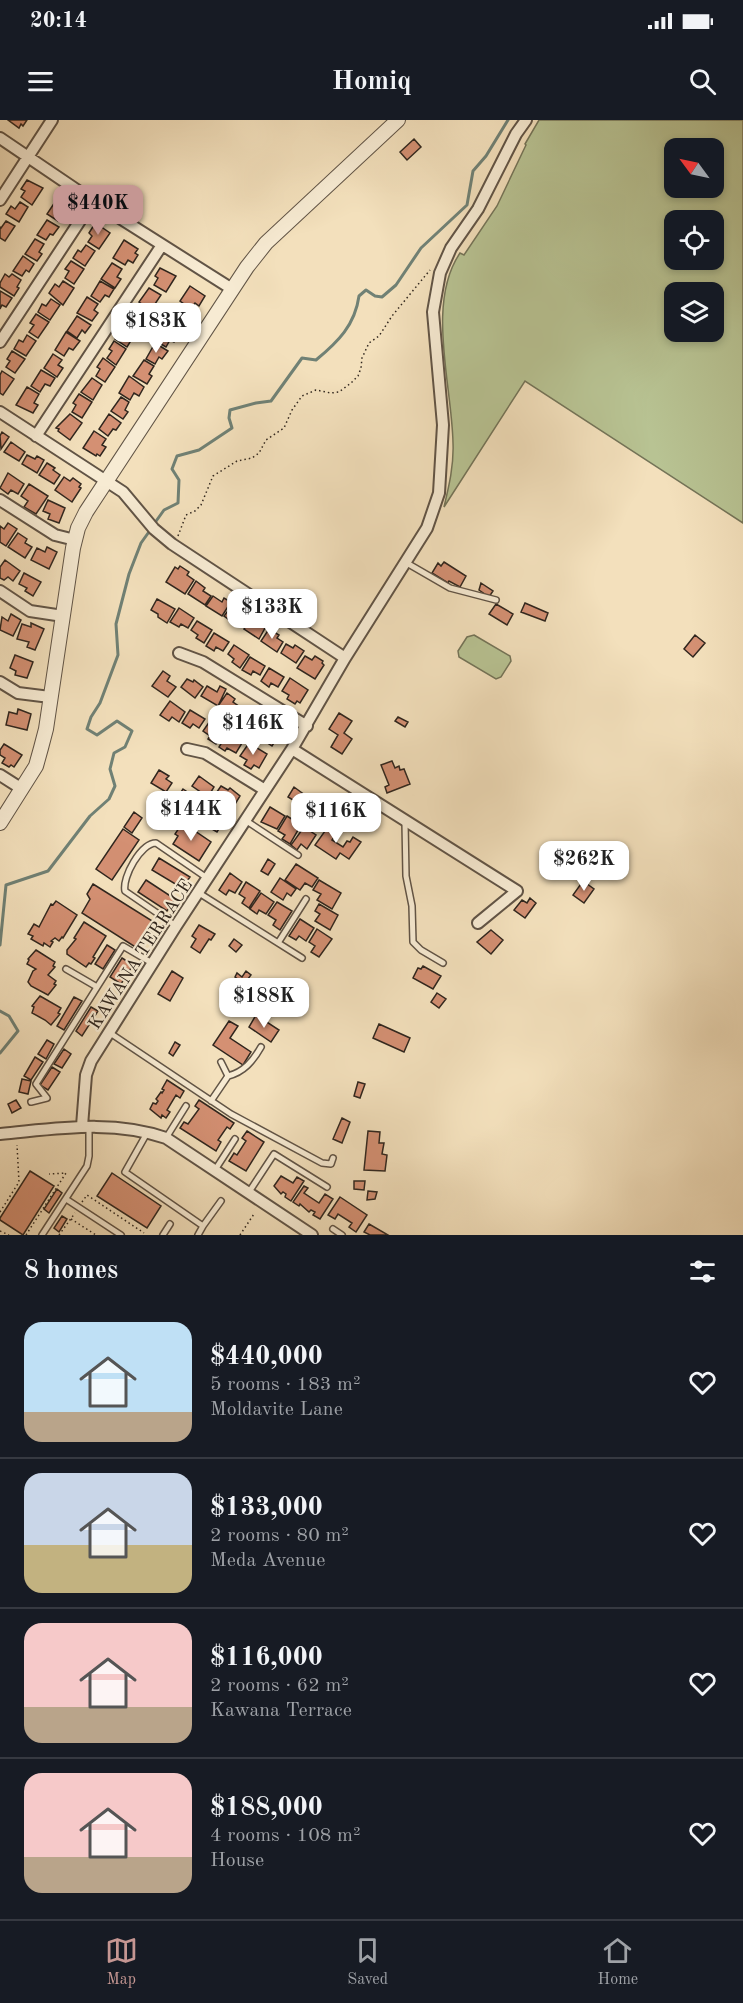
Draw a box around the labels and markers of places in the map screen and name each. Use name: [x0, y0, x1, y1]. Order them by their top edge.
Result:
pin: $440K: [56, 185, 140, 236]
pin: $183K: [114, 303, 198, 354]
pin: $133K: [230, 589, 314, 640]
pin: $146K: [211, 705, 295, 756]
pin: $144K: [149, 791, 233, 842]
pin: $116K: [294, 793, 378, 844]
pin: $262K: [542, 841, 626, 892]
pin: $188K: [222, 978, 306, 1029]

